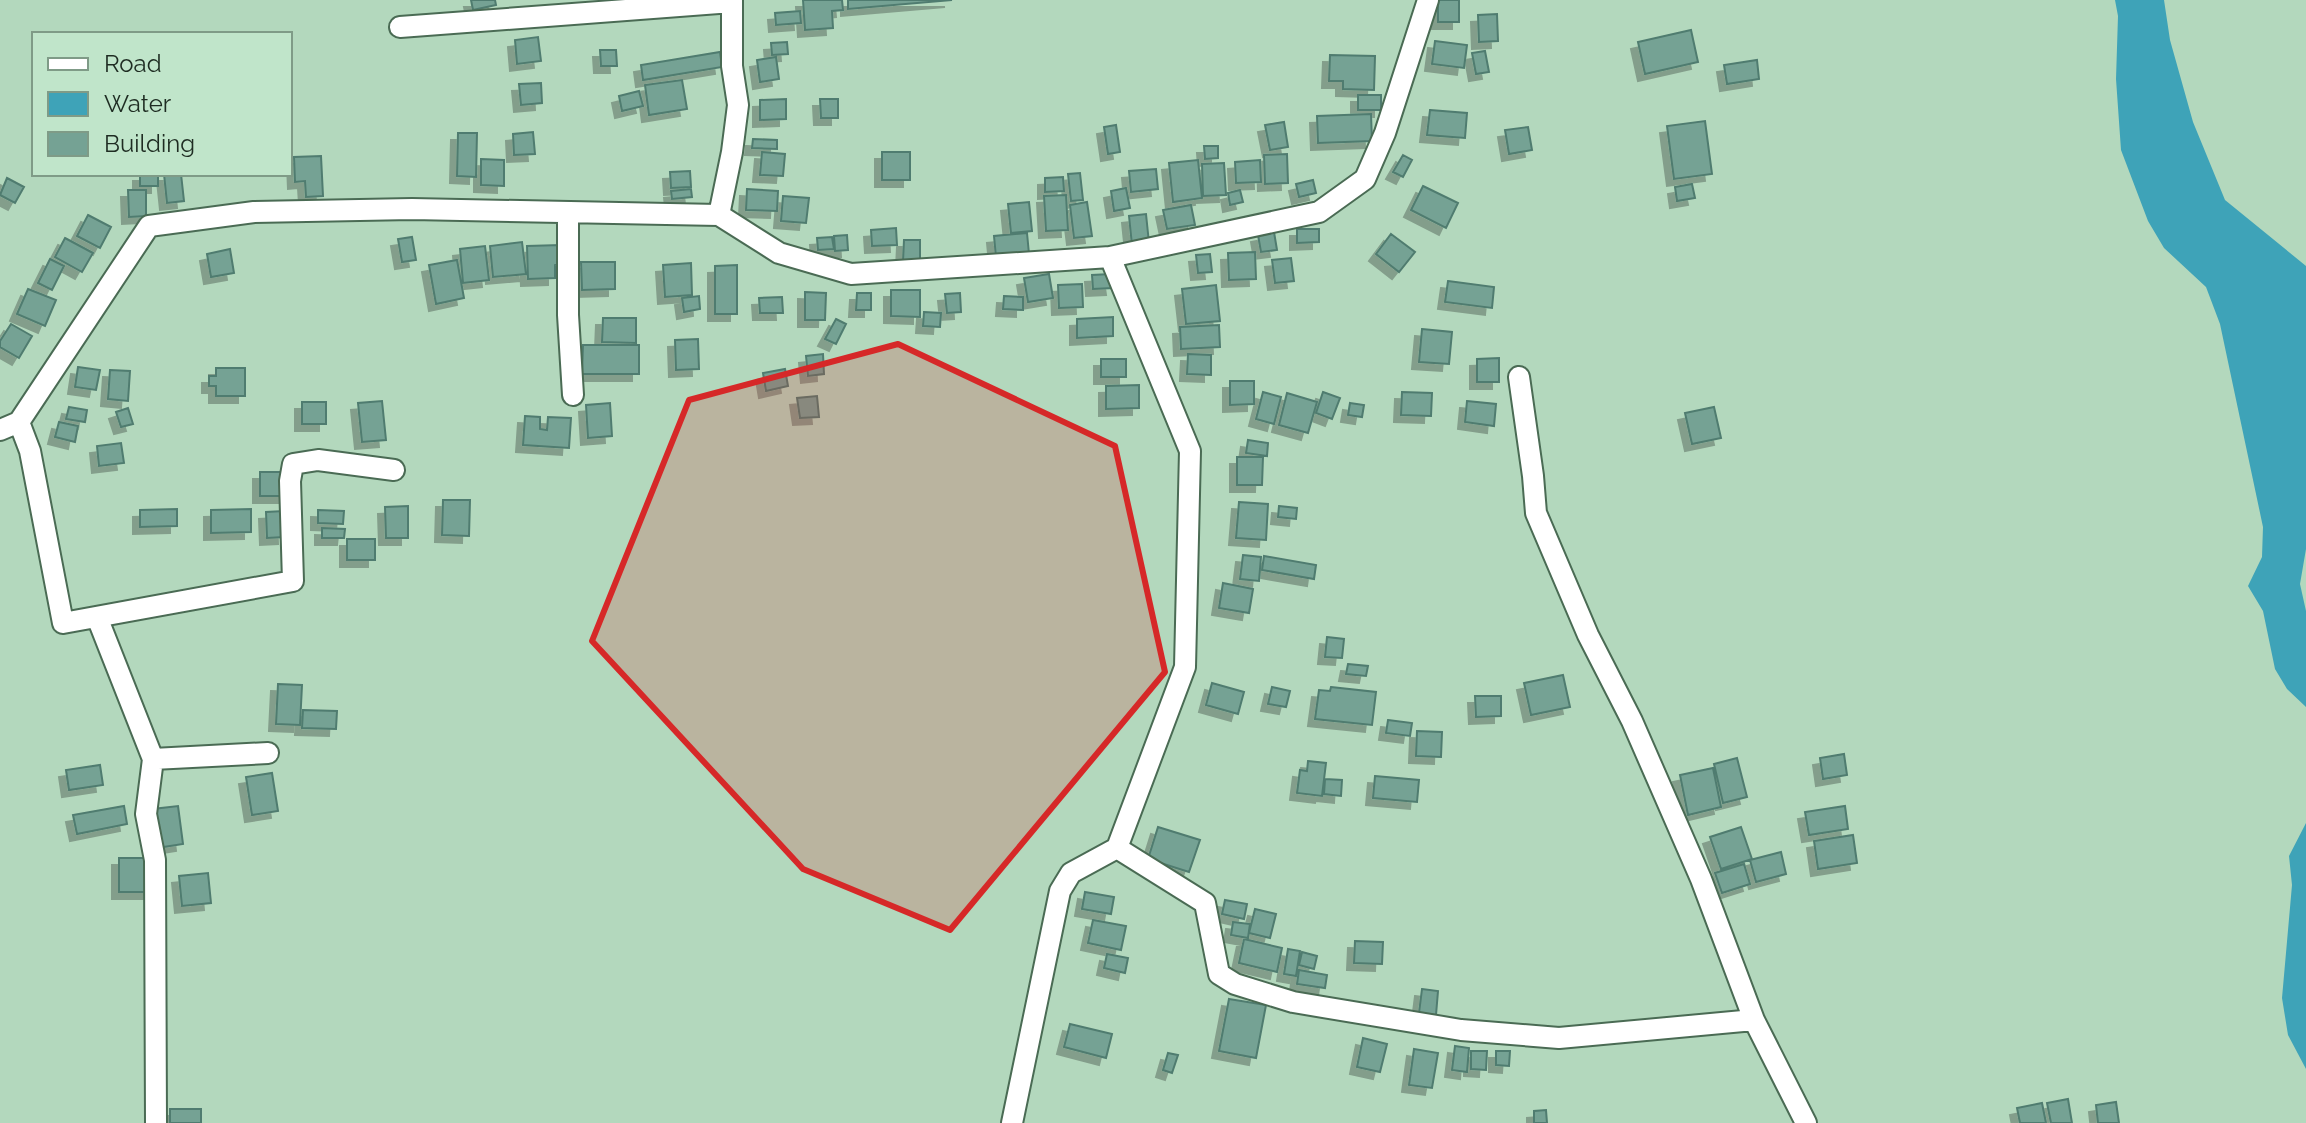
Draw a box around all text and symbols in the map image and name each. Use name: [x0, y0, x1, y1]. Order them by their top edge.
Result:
legend: [32, 32, 292, 176]
text: Road: [104, 49, 162, 78]
text: Water: [104, 89, 172, 118]
text: Building: [104, 129, 195, 158]

